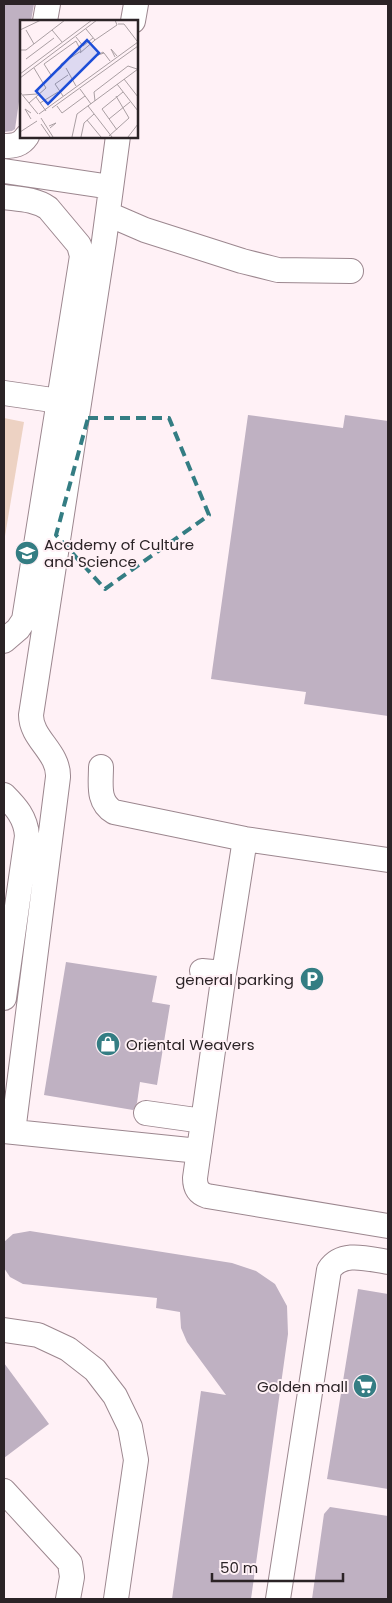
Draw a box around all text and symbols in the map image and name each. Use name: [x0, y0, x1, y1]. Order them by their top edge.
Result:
inset map: [20, 20, 138, 138]
place label: Academy of Culture and Science: [44, 534, 194, 572]
school or university icon: Academy of Culture and Science: [14, 540, 40, 566]
parking icon: general parking: [299, 966, 325, 992]
place label: general parking: [175, 969, 294, 990]
shop icon: Oriental Weavers: [95, 1031, 121, 1057]
place label: Oriental Weavers: [126, 1034, 255, 1055]
supermarket icon: Golden mall: [352, 1373, 378, 1399]
place label: Golden mall: [257, 1376, 348, 1397]
scale bar: [212, 1550, 343, 1582]
text: 50 m: [220, 1557, 258, 1578]

